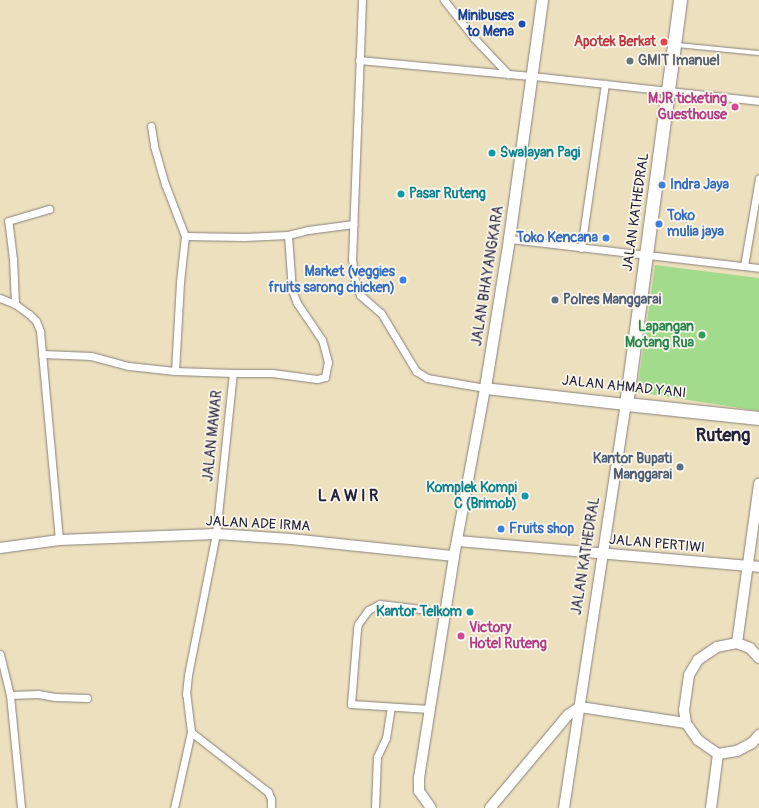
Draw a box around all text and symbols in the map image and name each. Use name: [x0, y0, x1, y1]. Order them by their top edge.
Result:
place label: Minibuses to Mena: [458, 8, 514, 40]
marker: Minibuses to Mena: [517, 19, 527, 29]
place label: Apotek Berkat: [574, 34, 656, 50]
marker: Apotek Berkat: [659, 37, 669, 47]
place label: GMIT Imanuel: [638, 53, 720, 69]
marker: GMIT Imanuel: [625, 56, 635, 66]
place label: MJR ticketing Guesthouse: [648, 91, 727, 124]
marker: MJR ticketing Guesthouse: [730, 102, 740, 112]
place label: Swalayan Pagi: [500, 145, 580, 161]
marker: Swalayan Pagi: [487, 148, 497, 158]
street label: JALAN KATHEDRAL: [619, 152, 653, 272]
place label: Indra Jaya: [670, 177, 729, 193]
marker: Indra Jaya: [657, 180, 667, 190]
place label: Pasar Ruteng: [409, 186, 486, 202]
marker: Pasar Ruteng: [396, 189, 406, 199]
street label: JALAN BHAYANGKARA: [469, 205, 507, 347]
place label: Toko mulia jaya: [667, 208, 724, 240]
marker: Toko mulia jaya: [654, 219, 664, 229]
place label: Toko Kencana: [516, 230, 598, 246]
marker: Toko Kencana: [601, 233, 611, 243]
place label: Market (veggies fruits sarong chicken): [268, 264, 395, 296]
marker: Market (veggies fruits sarong chicken): [398, 275, 408, 285]
place label: Polres Manggarai: [563, 292, 661, 308]
marker: Polres Manggarai: [550, 295, 560, 305]
place label: Lapangan Motang Rua: [625, 319, 694, 352]
marker: Lapangan Motang Rua: [697, 330, 707, 340]
street label: JALAN AHMAD YANI: [561, 372, 687, 402]
street label: JALAN MAWAR: [200, 389, 226, 483]
district label: Ruteng: [696, 425, 750, 447]
place label: Kantor Bupati Manggarai: [593, 451, 672, 484]
marker: Kantor Bupati Manggarai: [675, 462, 685, 472]
place label: Komplek Kompi C (Brimob): [426, 480, 517, 512]
district label: L A W I R: [318, 486, 378, 506]
marker: Komplek Kompi C (Brimob): [520, 491, 530, 501]
street label: JALAN KATHEDRAL: [568, 496, 604, 616]
street label: JALAN ADE IRMA: [205, 513, 311, 535]
place label: Fruits shop: [509, 521, 574, 537]
marker: Fruits shop: [496, 524, 506, 534]
street label: JALAN PERTIWI: [608, 531, 706, 557]
place label: Kantor Telkom: [376, 604, 462, 620]
marker: Kantor Telkom: [465, 607, 475, 617]
place label: Victory Hotel Ruteng: [469, 620, 547, 652]
marker: Victory Hotel Ruteng: [456, 631, 466, 641]

